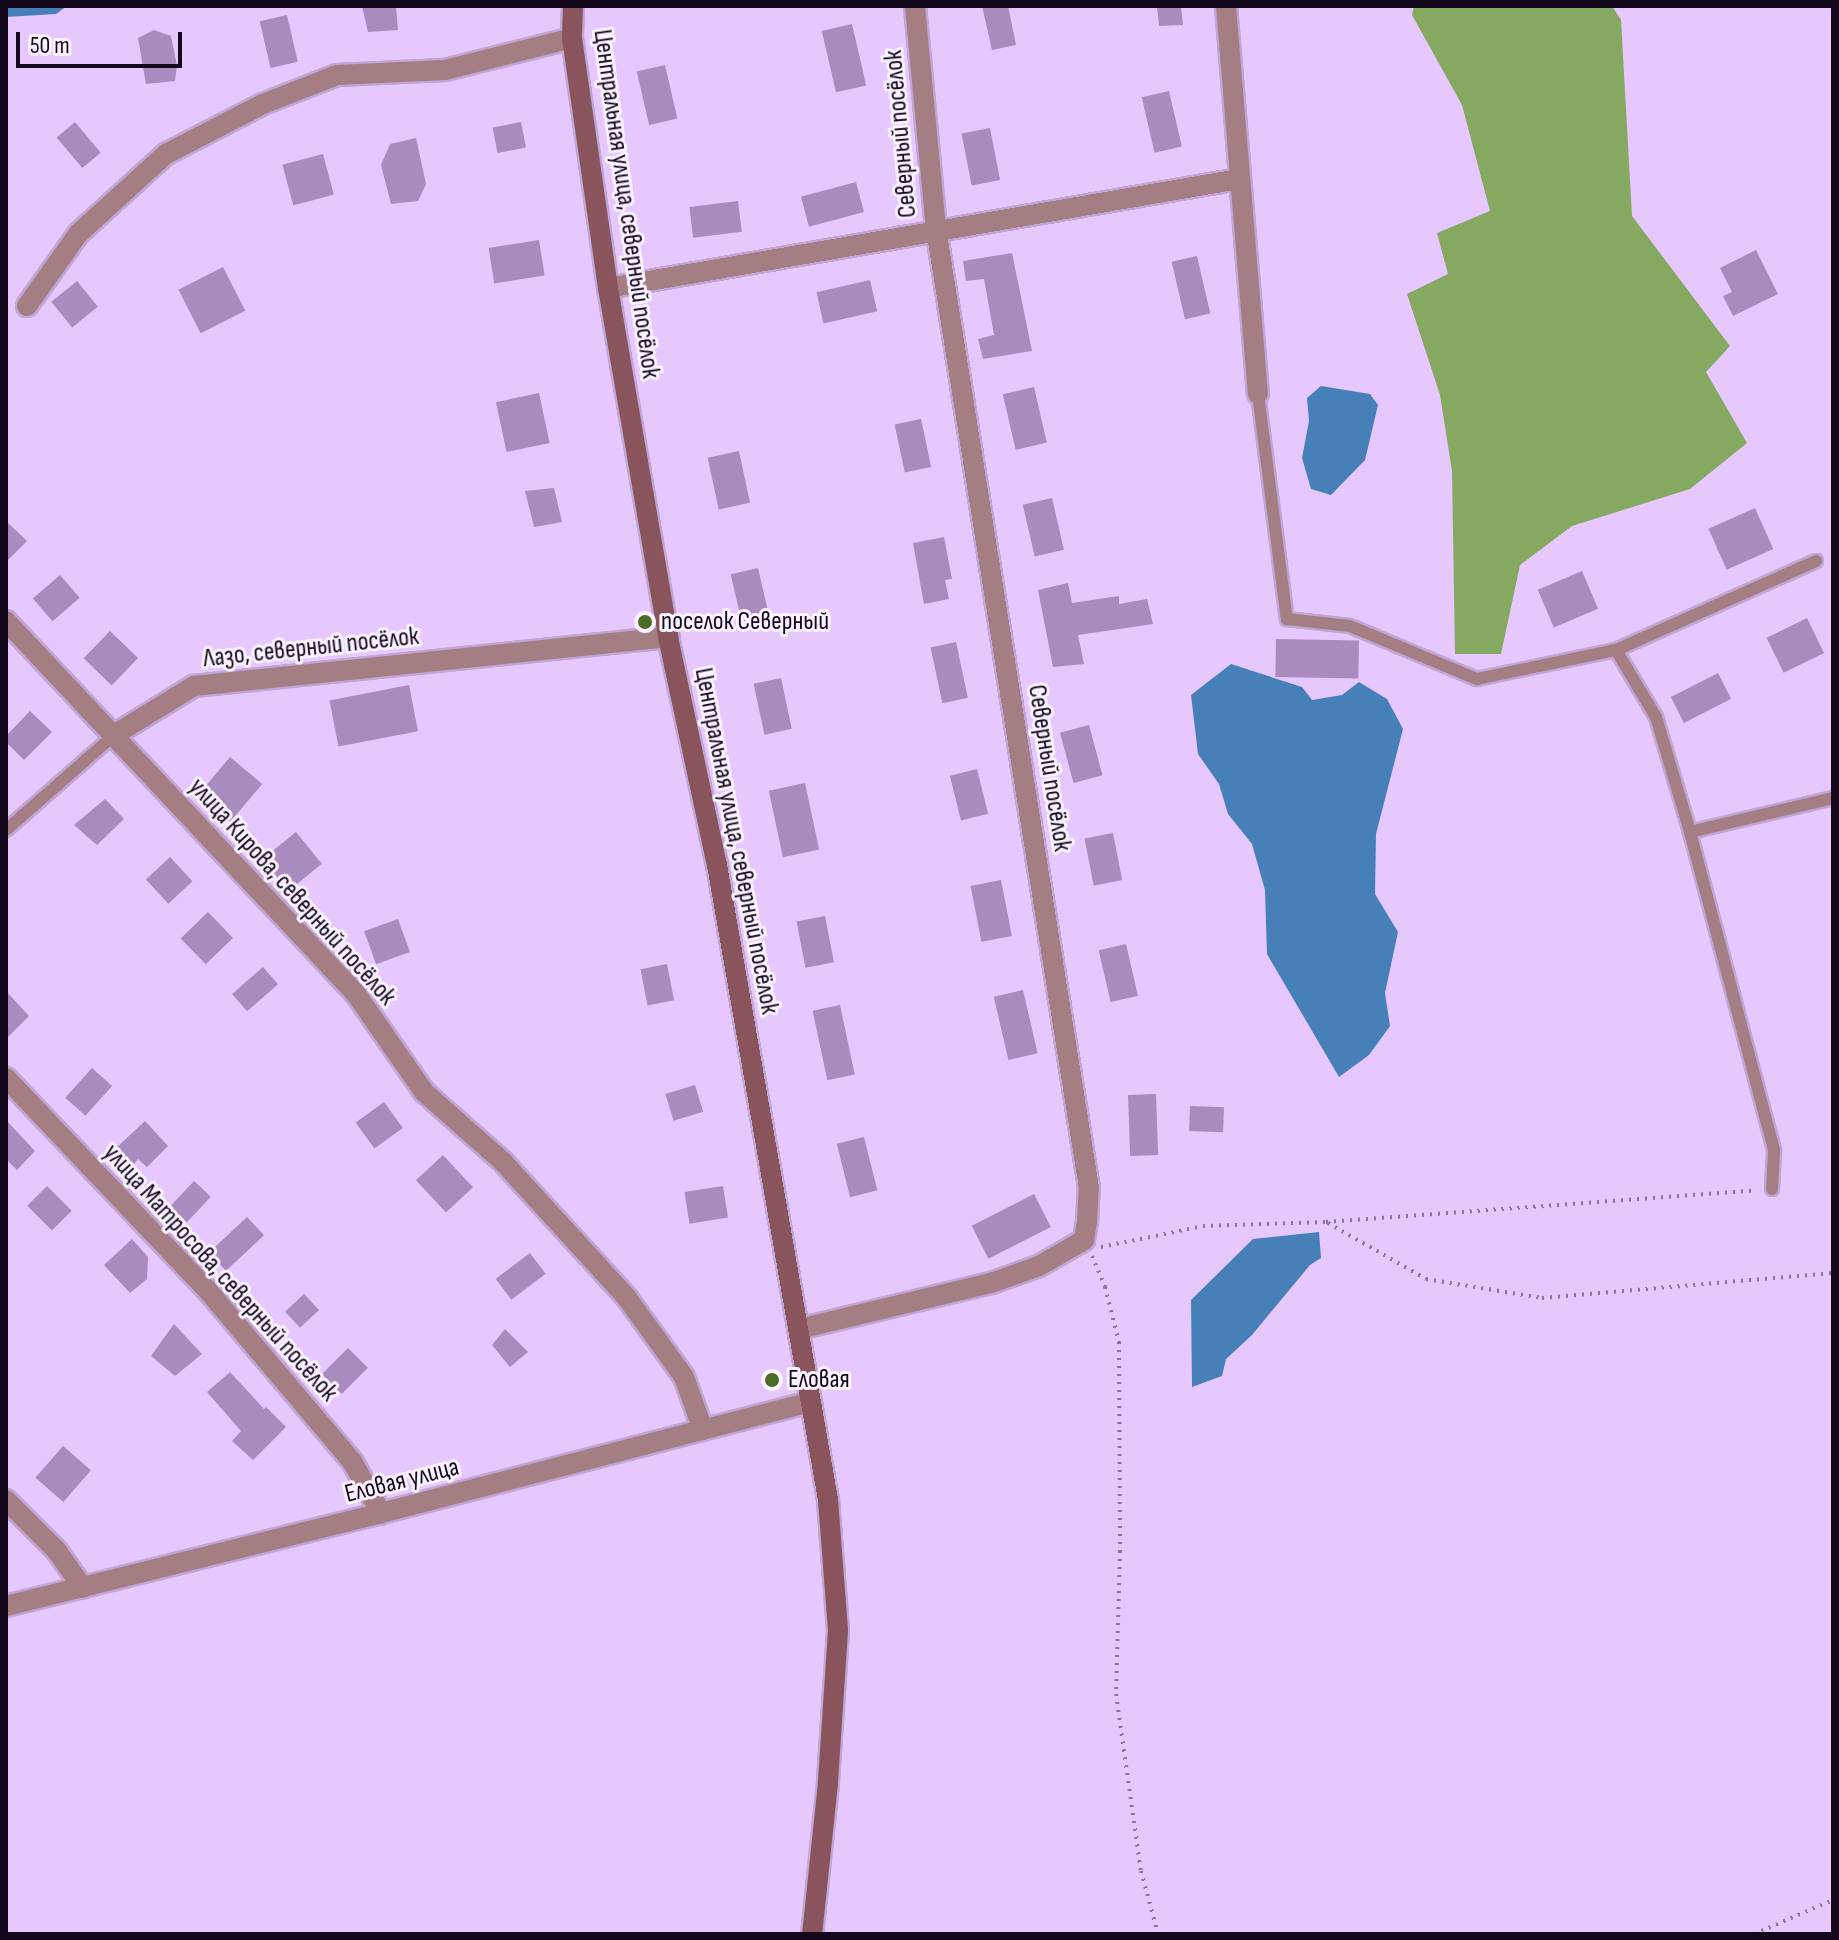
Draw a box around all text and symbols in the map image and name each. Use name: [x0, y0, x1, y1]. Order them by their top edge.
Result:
scale bar: [20, 16, 186, 66]
street label: Центральная улица, северный посёлок: [586, 28, 666, 380]
text: 50 m: [30, 31, 70, 60]
street label: Северный посёлок: [878, 49, 924, 219]
place label: поселок Северный: [661, 606, 829, 638]
marker: поселок Северный: [636, 613, 654, 631]
street label: Лазо, северный посёлок: [202, 621, 420, 675]
street label: Центральная улица, северный посёлок: [687, 665, 785, 1017]
street label: Северный посёлок: [1020, 683, 1078, 853]
street label: улица Кирова, северный посёлок: [182, 772, 402, 1012]
street label: улица Матросова, северный посёлок: [96, 1138, 344, 1408]
place label: Еловая: [788, 1364, 850, 1396]
marker: Еловая: [763, 1371, 781, 1389]
street label: Еловая улица: [342, 1452, 462, 1510]

